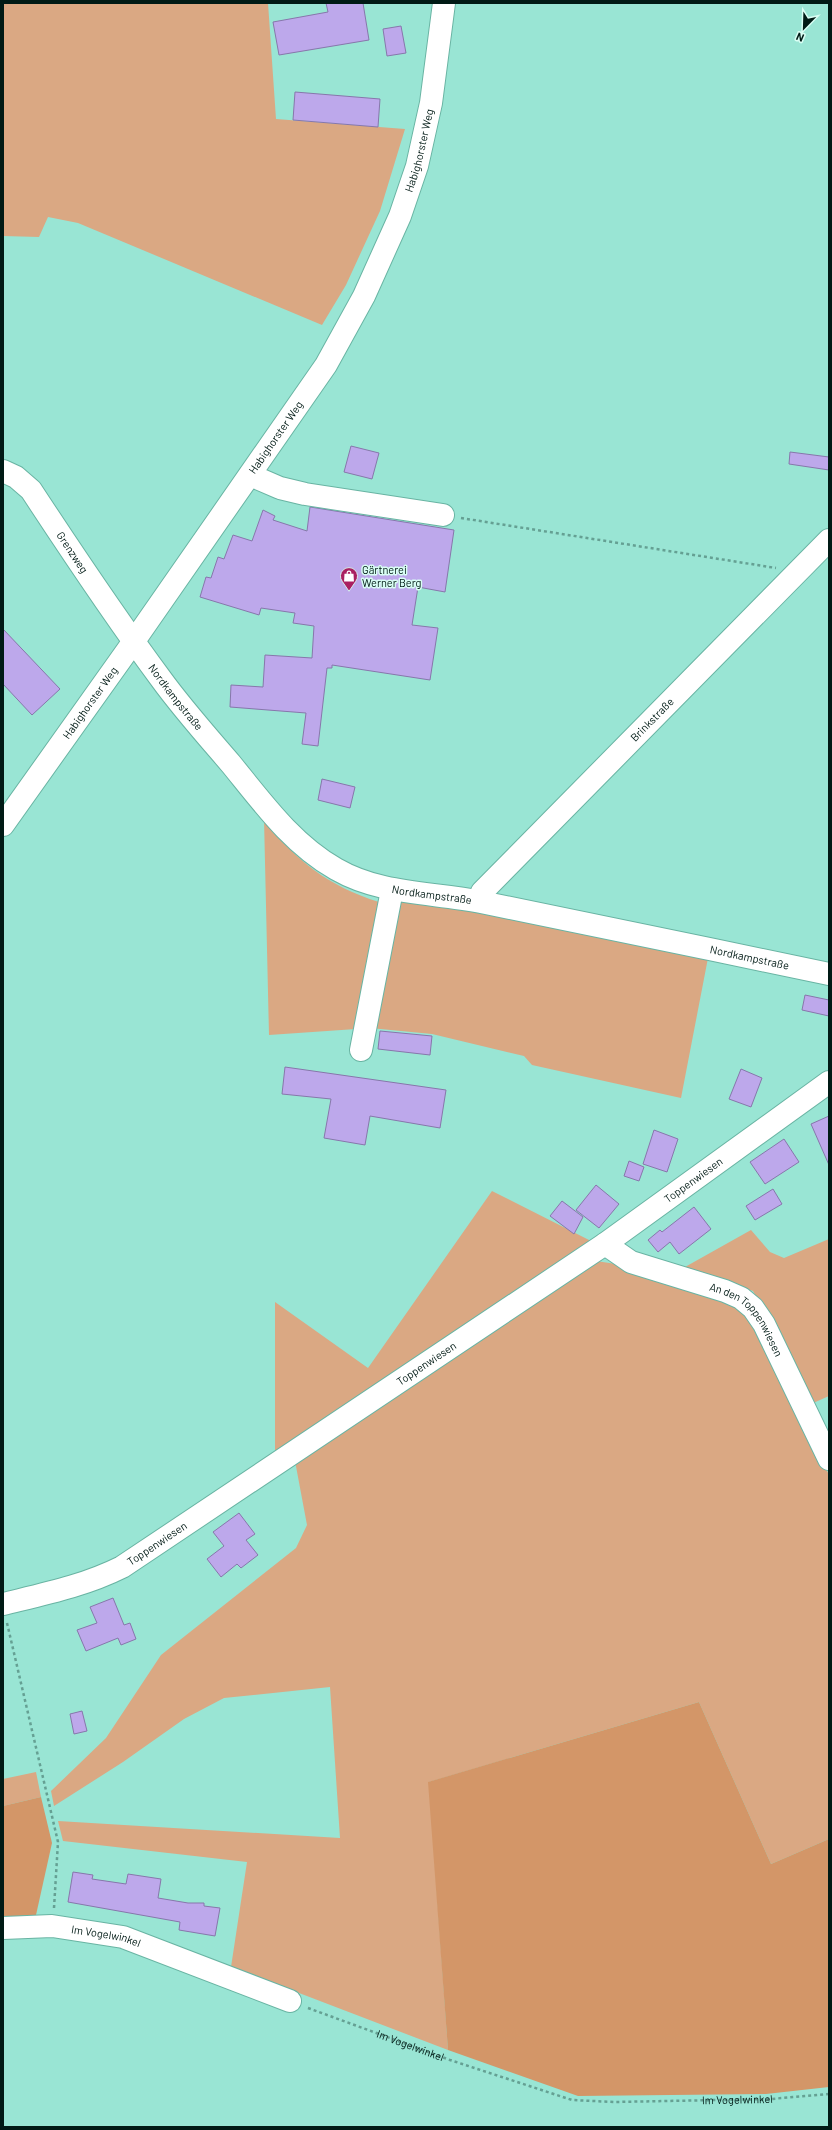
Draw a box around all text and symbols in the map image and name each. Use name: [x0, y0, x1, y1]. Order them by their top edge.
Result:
north arrow: [784, 8, 824, 48]
text: N: [794, 30, 806, 45]
street label: Habighorster Weg: [402, 107, 436, 194]
street label: Habighorster Weg: [246, 398, 305, 476]
street label: Grenzweg: [54, 529, 91, 575]
place label: Gärtnerei Werner Berg: [362, 563, 422, 589]
shop icon: Gärtnerei Werner Berg: [339, 566, 359, 591]
street label: Nordkampstraße: [146, 661, 206, 733]
street label: Habighorster Weg: [60, 664, 120, 741]
street label: Brinkstraße: [627, 695, 676, 744]
street label: Nordkampstraße: [391, 882, 473, 906]
street label: Nordkampstraße: [709, 942, 791, 972]
street label: Toppenwiesen: [661, 1154, 725, 1205]
street label: An den Toppenwiesen: [708, 1280, 786, 1359]
street label: Toppenwiesen: [394, 1338, 458, 1388]
street label: Toppenwiesen: [124, 1519, 189, 1568]
street label: Im Vogelwinkel: [70, 1922, 143, 1949]
street label: Im Vogelwinkel: [375, 2027, 446, 2063]
street label: Im Vogelwinkel: [702, 2092, 773, 2106]

